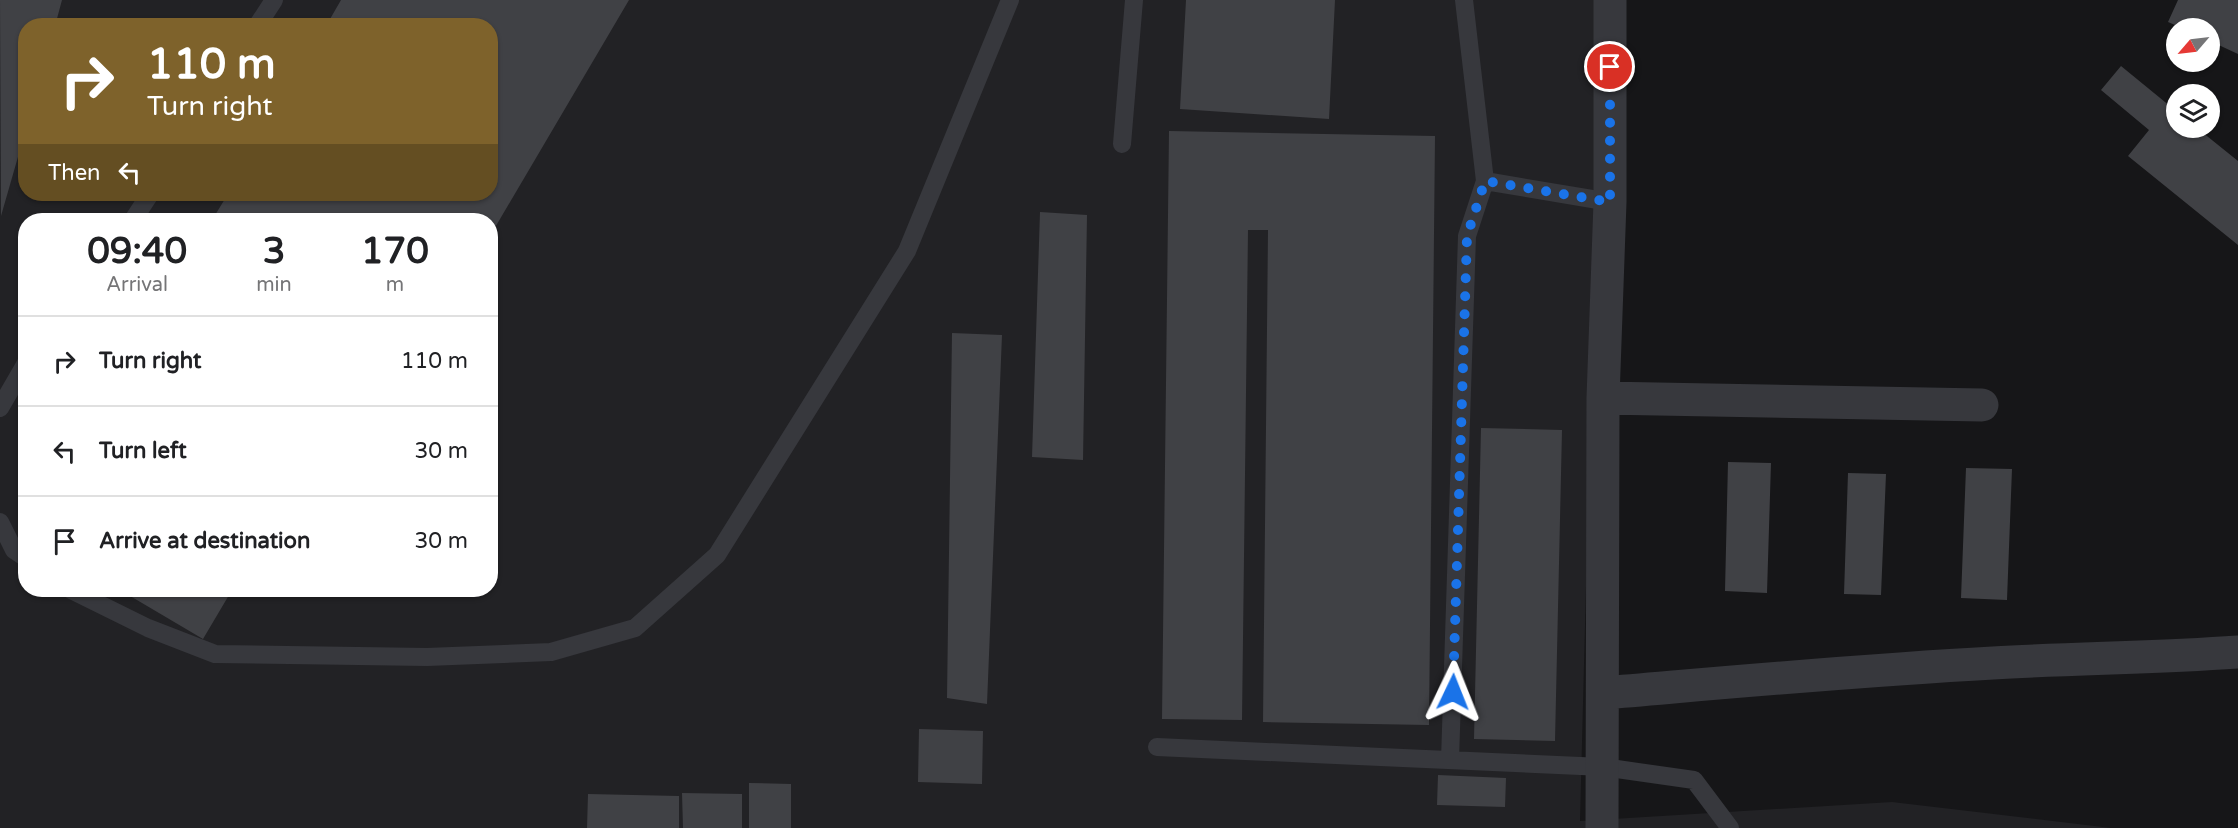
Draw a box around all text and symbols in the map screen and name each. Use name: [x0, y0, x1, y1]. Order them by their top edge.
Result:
north arrow: [2166, 18, 2220, 72]
map controls: [2166, 18, 2220, 138]
text: 110 m: [147, 39, 276, 90]
pin: [1584, 41, 1635, 92]
icon: right: [48, 42, 126, 120]
icon: arrive: [1593, 50, 1626, 83]
button: layers: [2166, 84, 2220, 138]
text: Turn right: [147, 90, 273, 123]
icon: left: [113, 156, 146, 189]
text: Then: [48, 160, 101, 186]
text: 09:40: [87, 230, 187, 273]
text: 3: [263, 230, 285, 273]
text: 170: [361, 230, 429, 273]
text: Arrival: [106, 273, 168, 297]
text: min: [256, 273, 292, 297]
text: m: [386, 273, 404, 297]
icon: right: [48, 345, 81, 378]
text: Turn right: [99, 348, 201, 374]
text: 110 m: [401, 348, 468, 374]
icon: left: [48, 435, 81, 468]
text: Turn left: [99, 438, 187, 464]
text: 30 m: [414, 438, 468, 464]
icon: arrive: [48, 525, 81, 558]
text: Arrive at destination: [99, 528, 310, 554]
text: 30 m: [414, 528, 468, 554]
position arrow: [1421, 660, 1485, 724]

